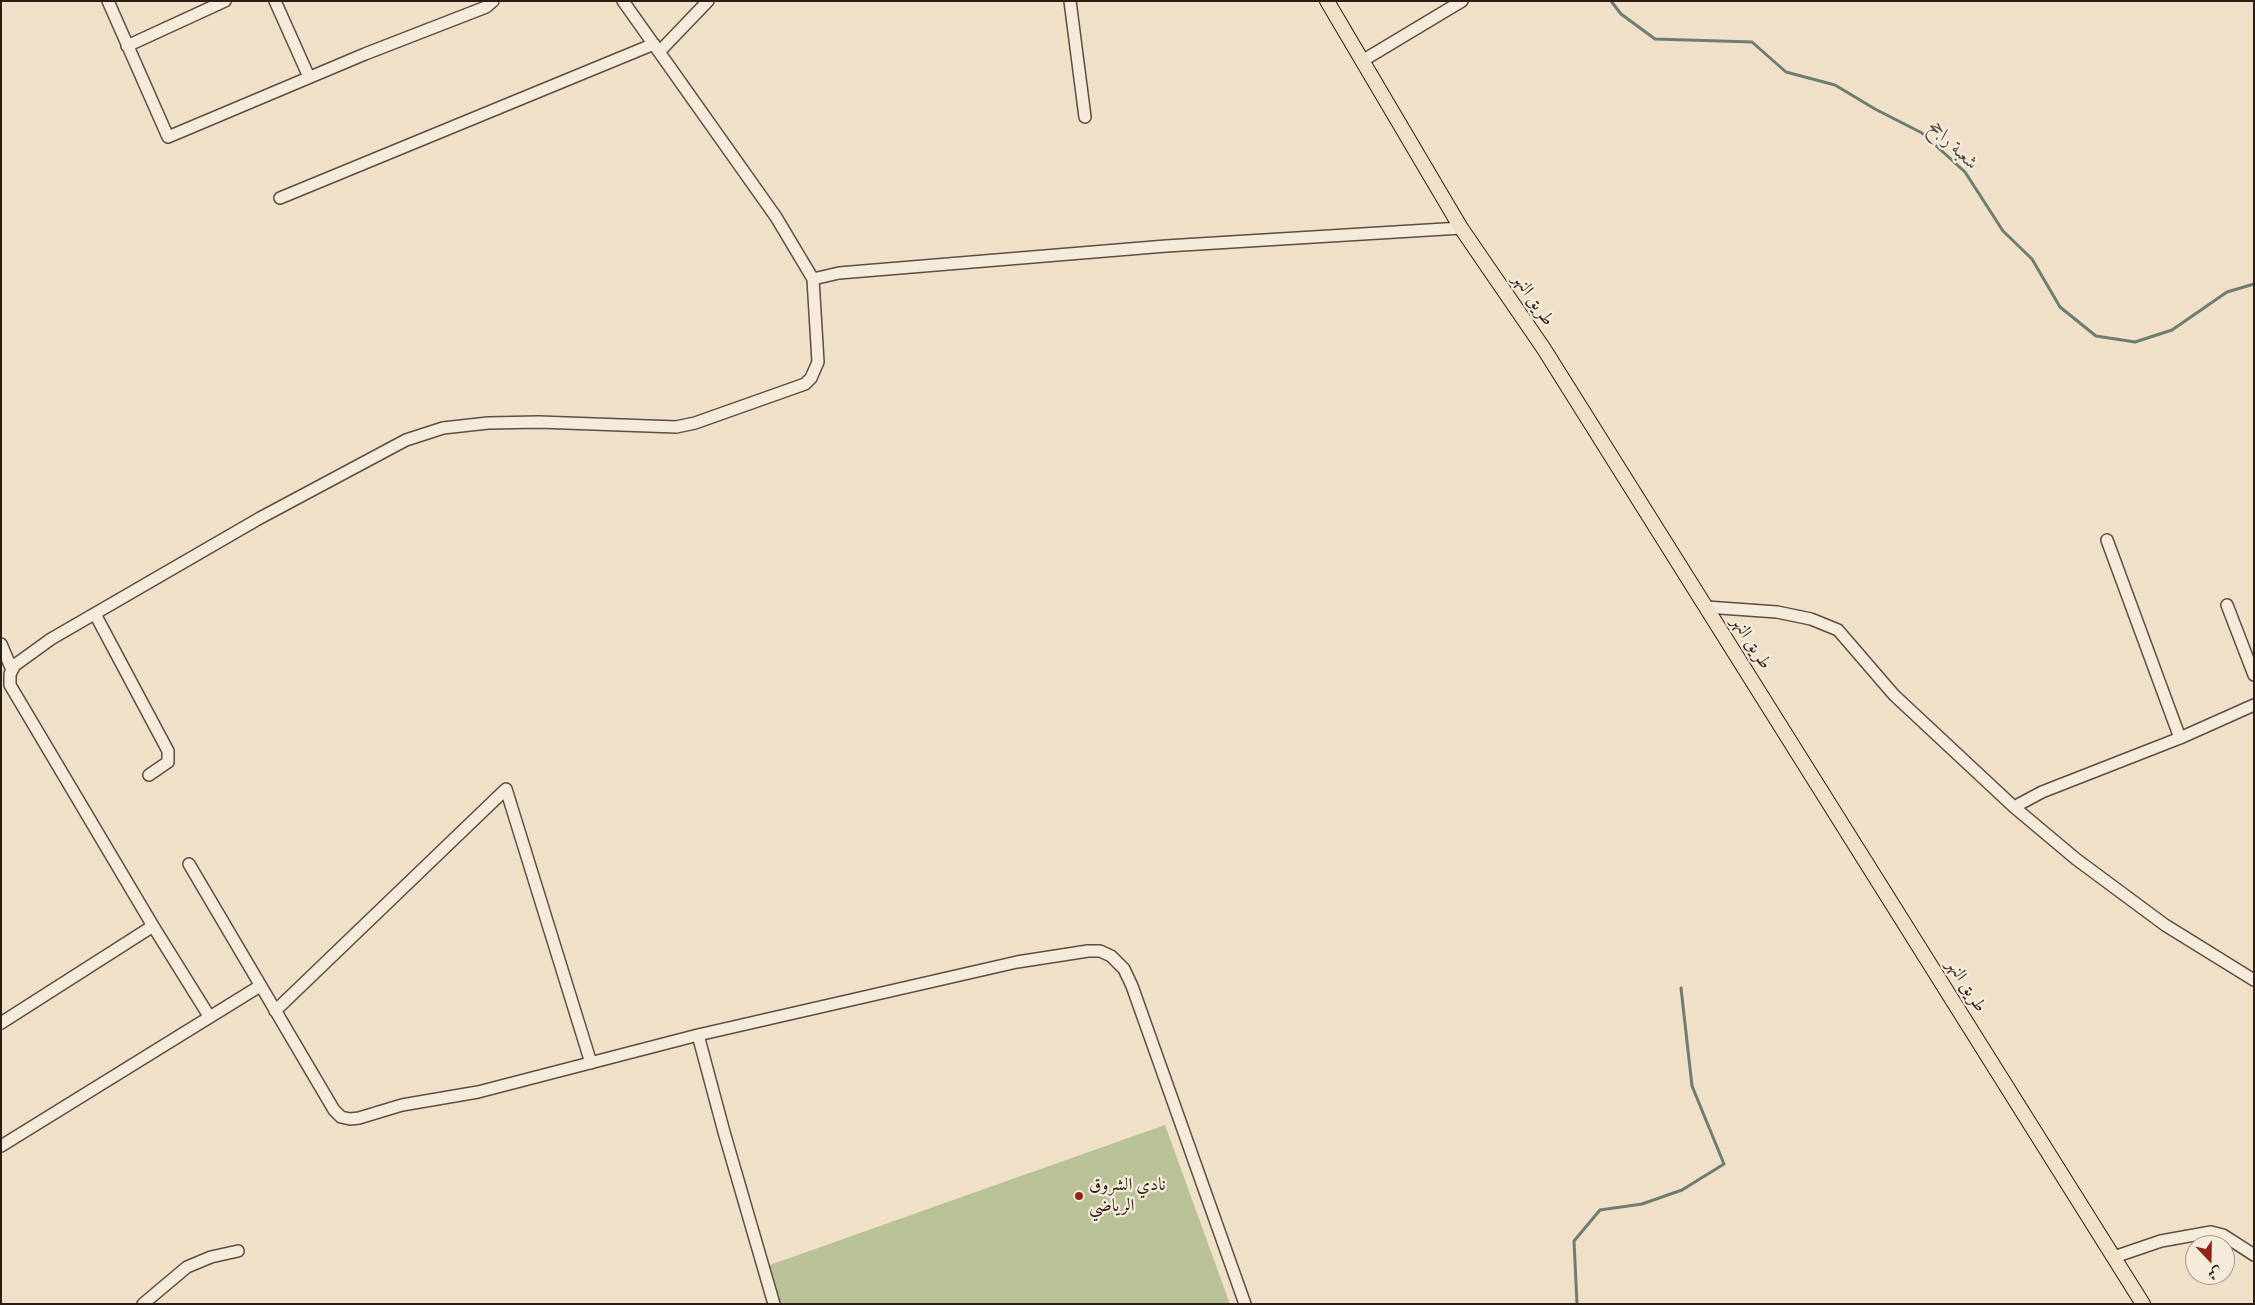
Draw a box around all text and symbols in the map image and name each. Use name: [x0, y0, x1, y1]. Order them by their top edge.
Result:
water label: شعبة راجح: [1923, 117, 1983, 175]
street label: طريق النهر: [1508, 270, 1558, 330]
street label: طريق النهر: [1726, 613, 1776, 673]
street label: طريق النهر: [1941, 956, 1991, 1016]
place label: نادي الشروق الرياضي: [1089, 1175, 1166, 1218]
marker: نادي الشروق الرياضي: [1073, 1190, 1085, 1202]
north arrow: [2185, 1235, 2235, 1285]
text: ش: [2206, 1263, 2225, 1284]

